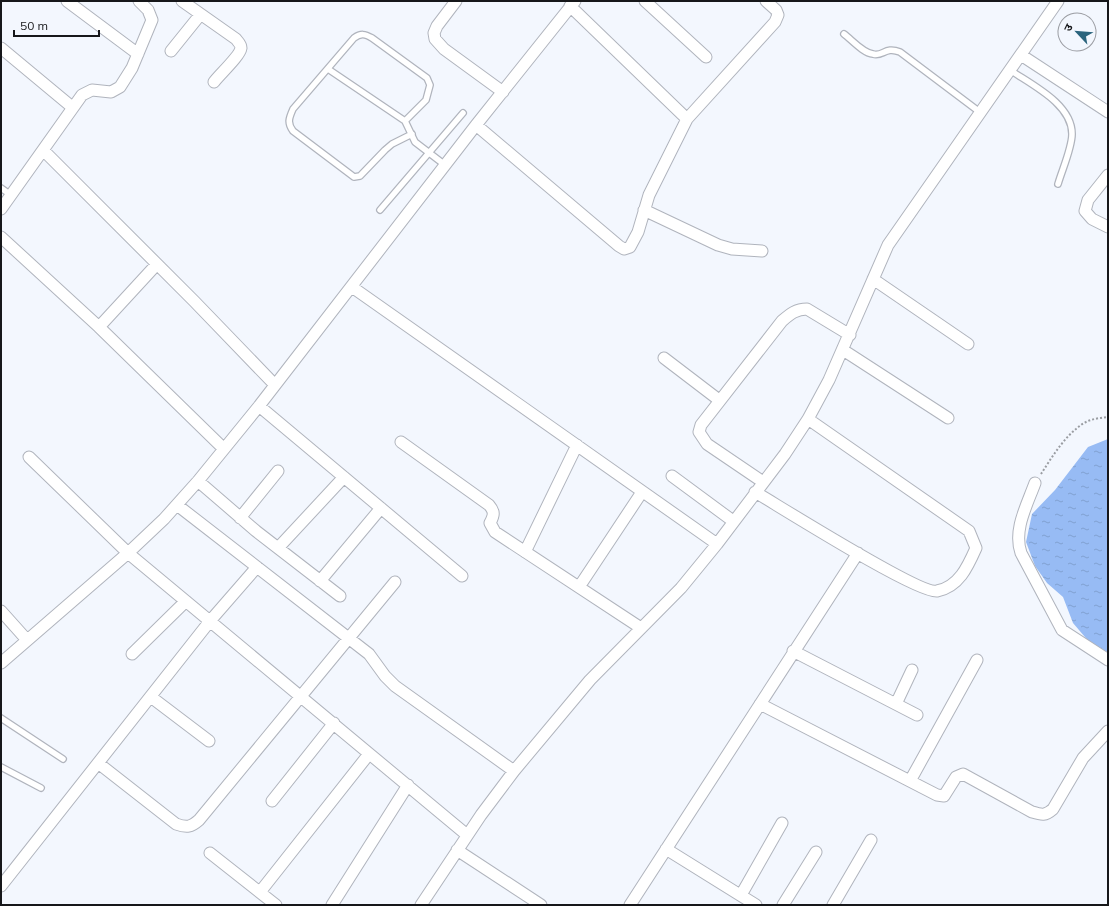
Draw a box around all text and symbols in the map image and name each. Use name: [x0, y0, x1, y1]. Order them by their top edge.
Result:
scale bar: [14, 12, 99, 38]
north arrow: [1057, 12, 1097, 52]
text: 50 m: [20, 18, 48, 33]
text: उ: [1060, 21, 1076, 34]

